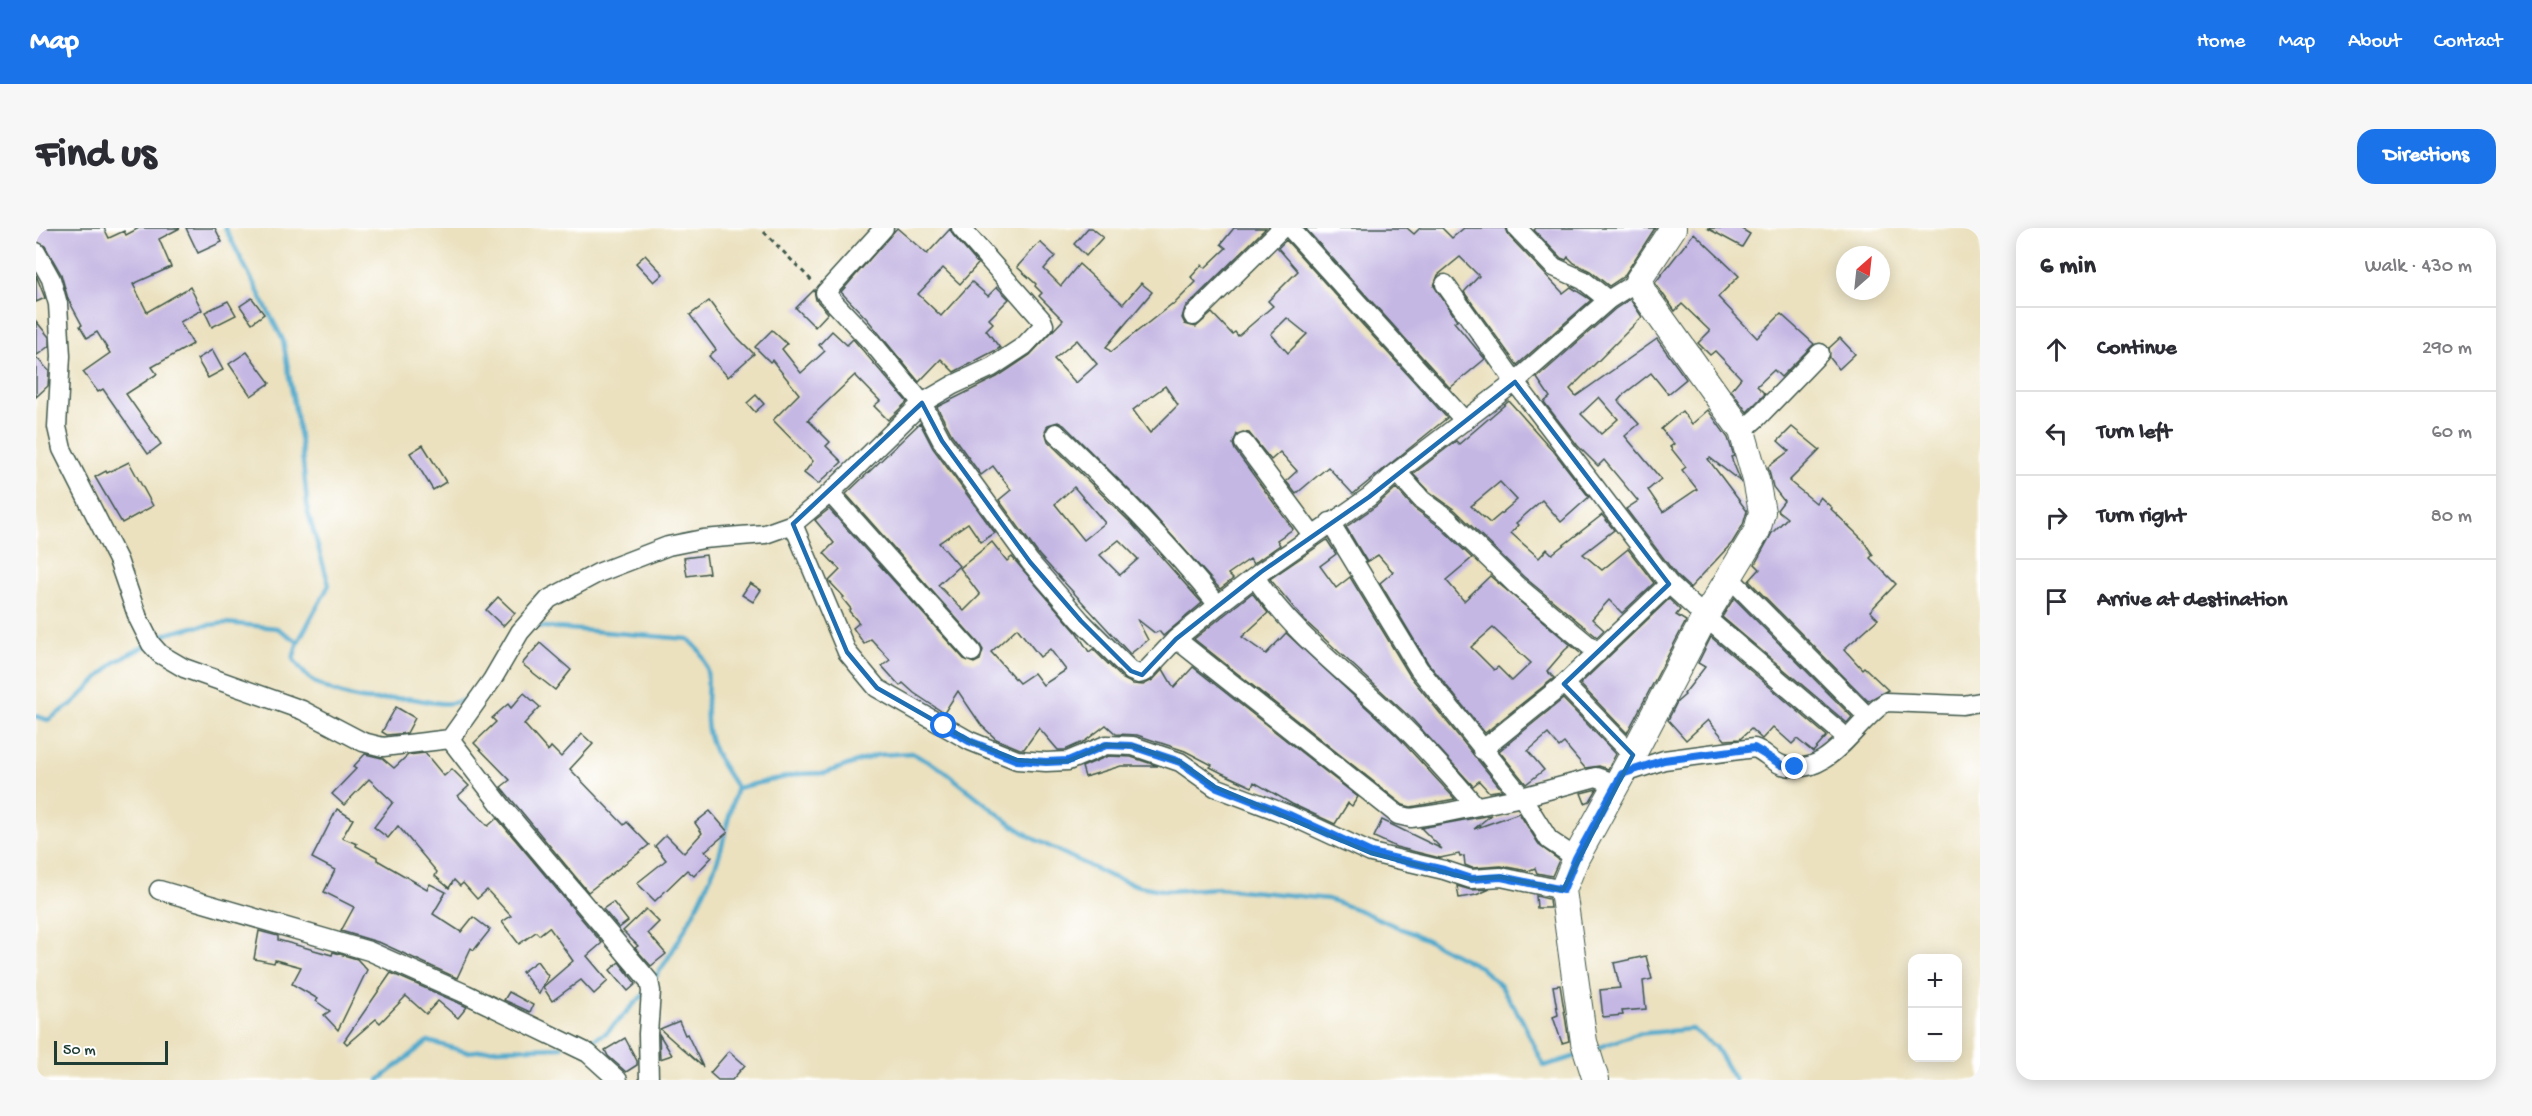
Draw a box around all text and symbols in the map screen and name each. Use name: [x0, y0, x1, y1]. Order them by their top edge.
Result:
text: Map: [30, 26, 79, 59]
text: Home: [2197, 30, 2245, 55]
text: Map: [2278, 30, 2315, 55]
text: About: [2348, 30, 2401, 55]
text: Contact: [2434, 30, 2502, 55]
button: Directions: [2357, 129, 2496, 184]
text: Find us: [36, 132, 156, 181]
north arrow: [1836, 246, 1890, 300]
text: 6 min: [2040, 252, 2096, 283]
text: Walk · 430 m: [2365, 256, 2472, 279]
icon: ahead: [2040, 333, 2073, 366]
text: Continue: [2097, 336, 2177, 362]
text: 290 m: [2422, 338, 2472, 361]
icon: left: [2040, 417, 2073, 450]
text: Turn left: [2097, 420, 2171, 446]
text: 60 m: [2432, 422, 2472, 445]
icon: right: [2040, 501, 2073, 534]
text: Turn right: [2097, 504, 2185, 530]
text: 80 m: [2431, 506, 2472, 529]
icon: arrive: [2040, 585, 2073, 618]
text: Arrive at destination: [2097, 588, 2287, 614]
route start: [930, 712, 956, 738]
route end: [1781, 753, 1807, 779]
map controls: [1908, 954, 1962, 1062]
button: +: [1908, 954, 1962, 1008]
button: −: [1908, 1008, 1962, 1062]
scale bar: [54, 1038, 168, 1066]
text: 50 m: [63, 1042, 96, 1061]

